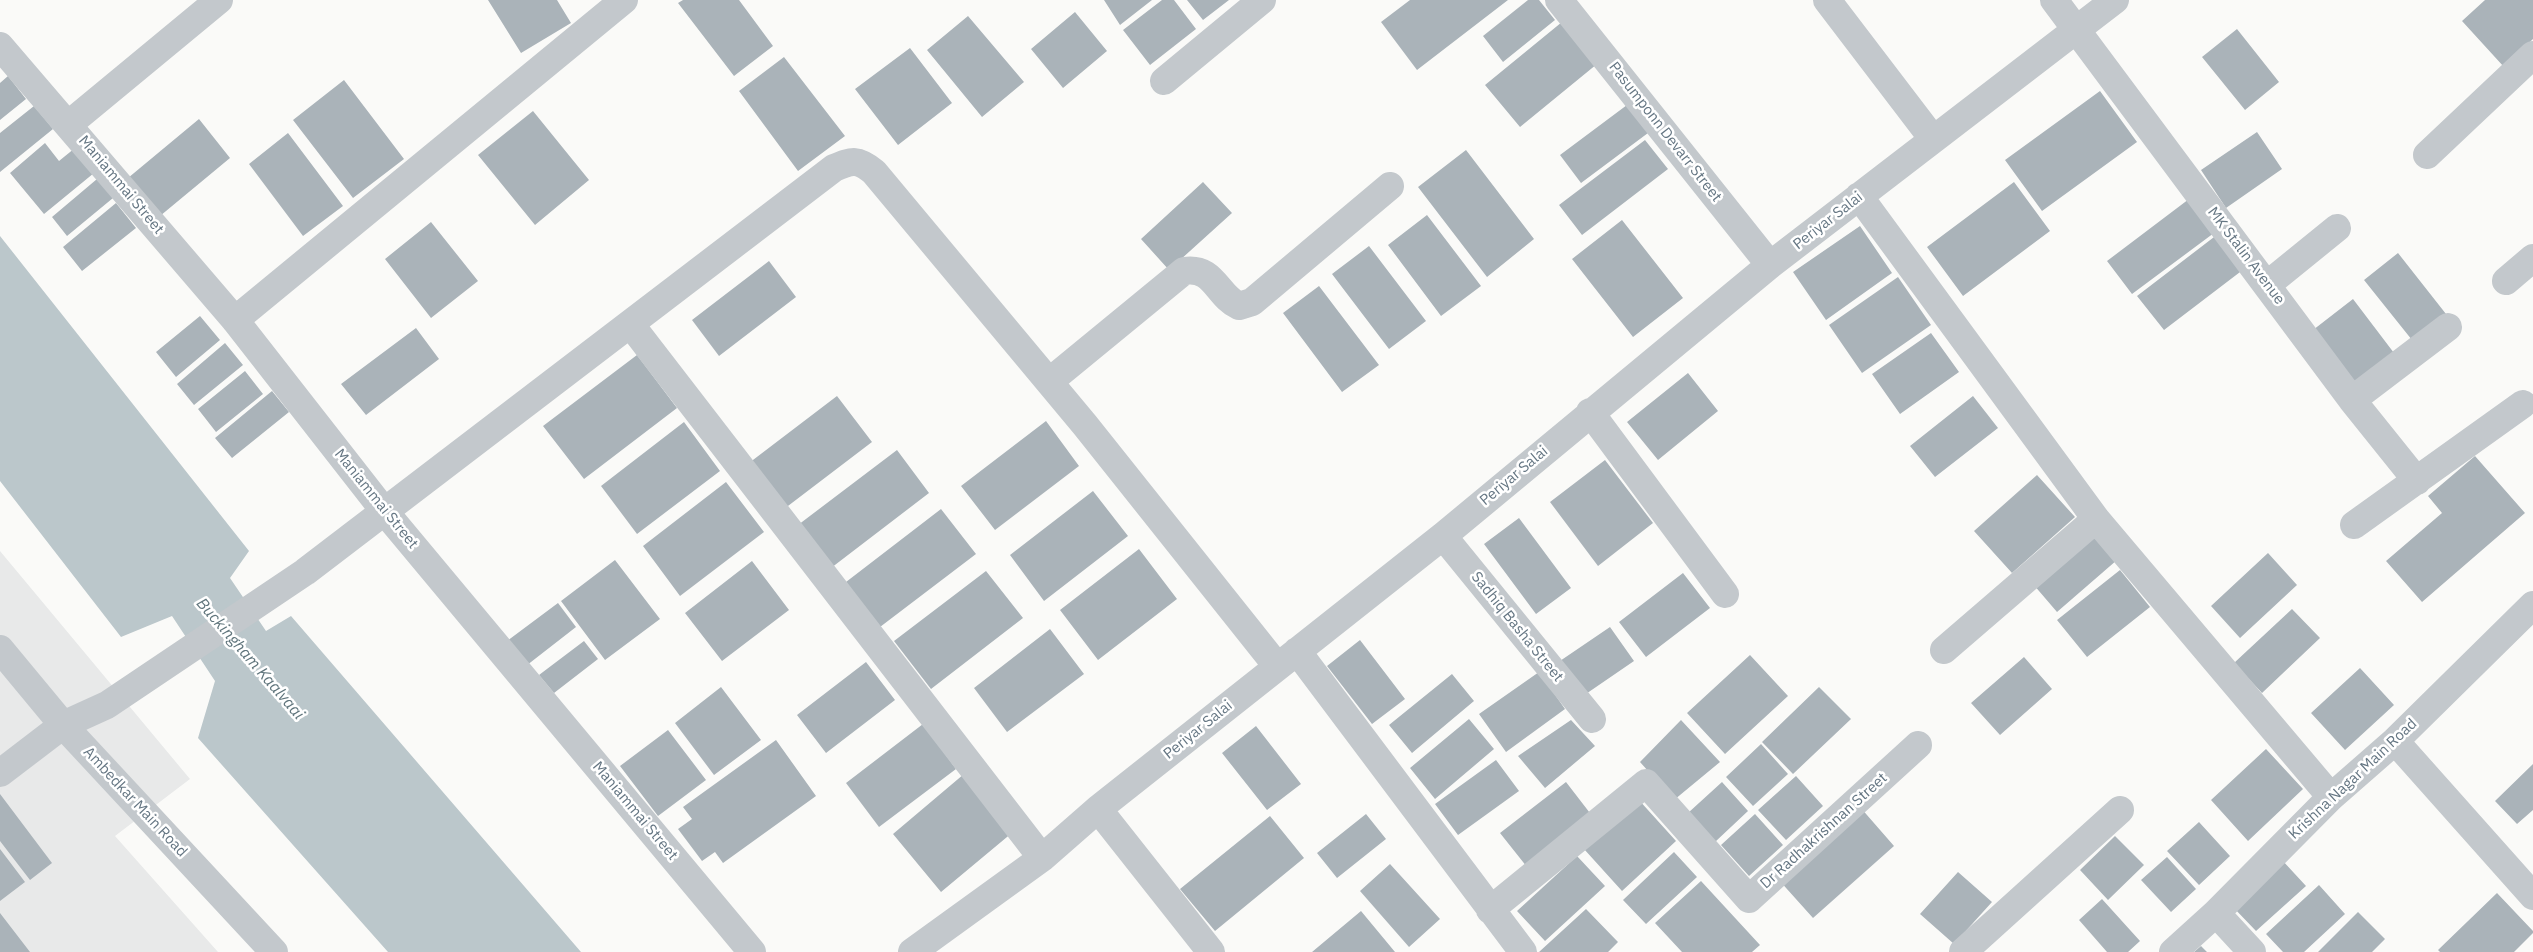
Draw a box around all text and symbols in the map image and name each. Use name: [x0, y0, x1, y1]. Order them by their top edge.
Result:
street label: Pasumponn Devarr Street: [1605, 58, 1725, 206]
street label: Maniammai Street: [75, 132, 167, 238]
street label: Periyar Salai: [1790, 188, 1866, 254]
street label: MK Stalin Avenue: [2204, 204, 2288, 308]
street label: Periyar Salai: [1476, 442, 1552, 510]
street label: Maniammai Street: [330, 446, 422, 552]
street label: Sadhiq Basha Street: [1467, 568, 1567, 686]
water label: Buckingham Kaalvaai: [192, 594, 308, 724]
street label: Periyar Salai: [1160, 697, 1236, 763]
street label: Krishna Nagar Main Road: [2285, 715, 2421, 843]
street label: Ambedkar Main Road: [79, 743, 191, 861]
street label: Maniammai Street: [589, 758, 681, 864]
street label: Dr Radhakrishnan Street: [1757, 769, 1891, 893]

